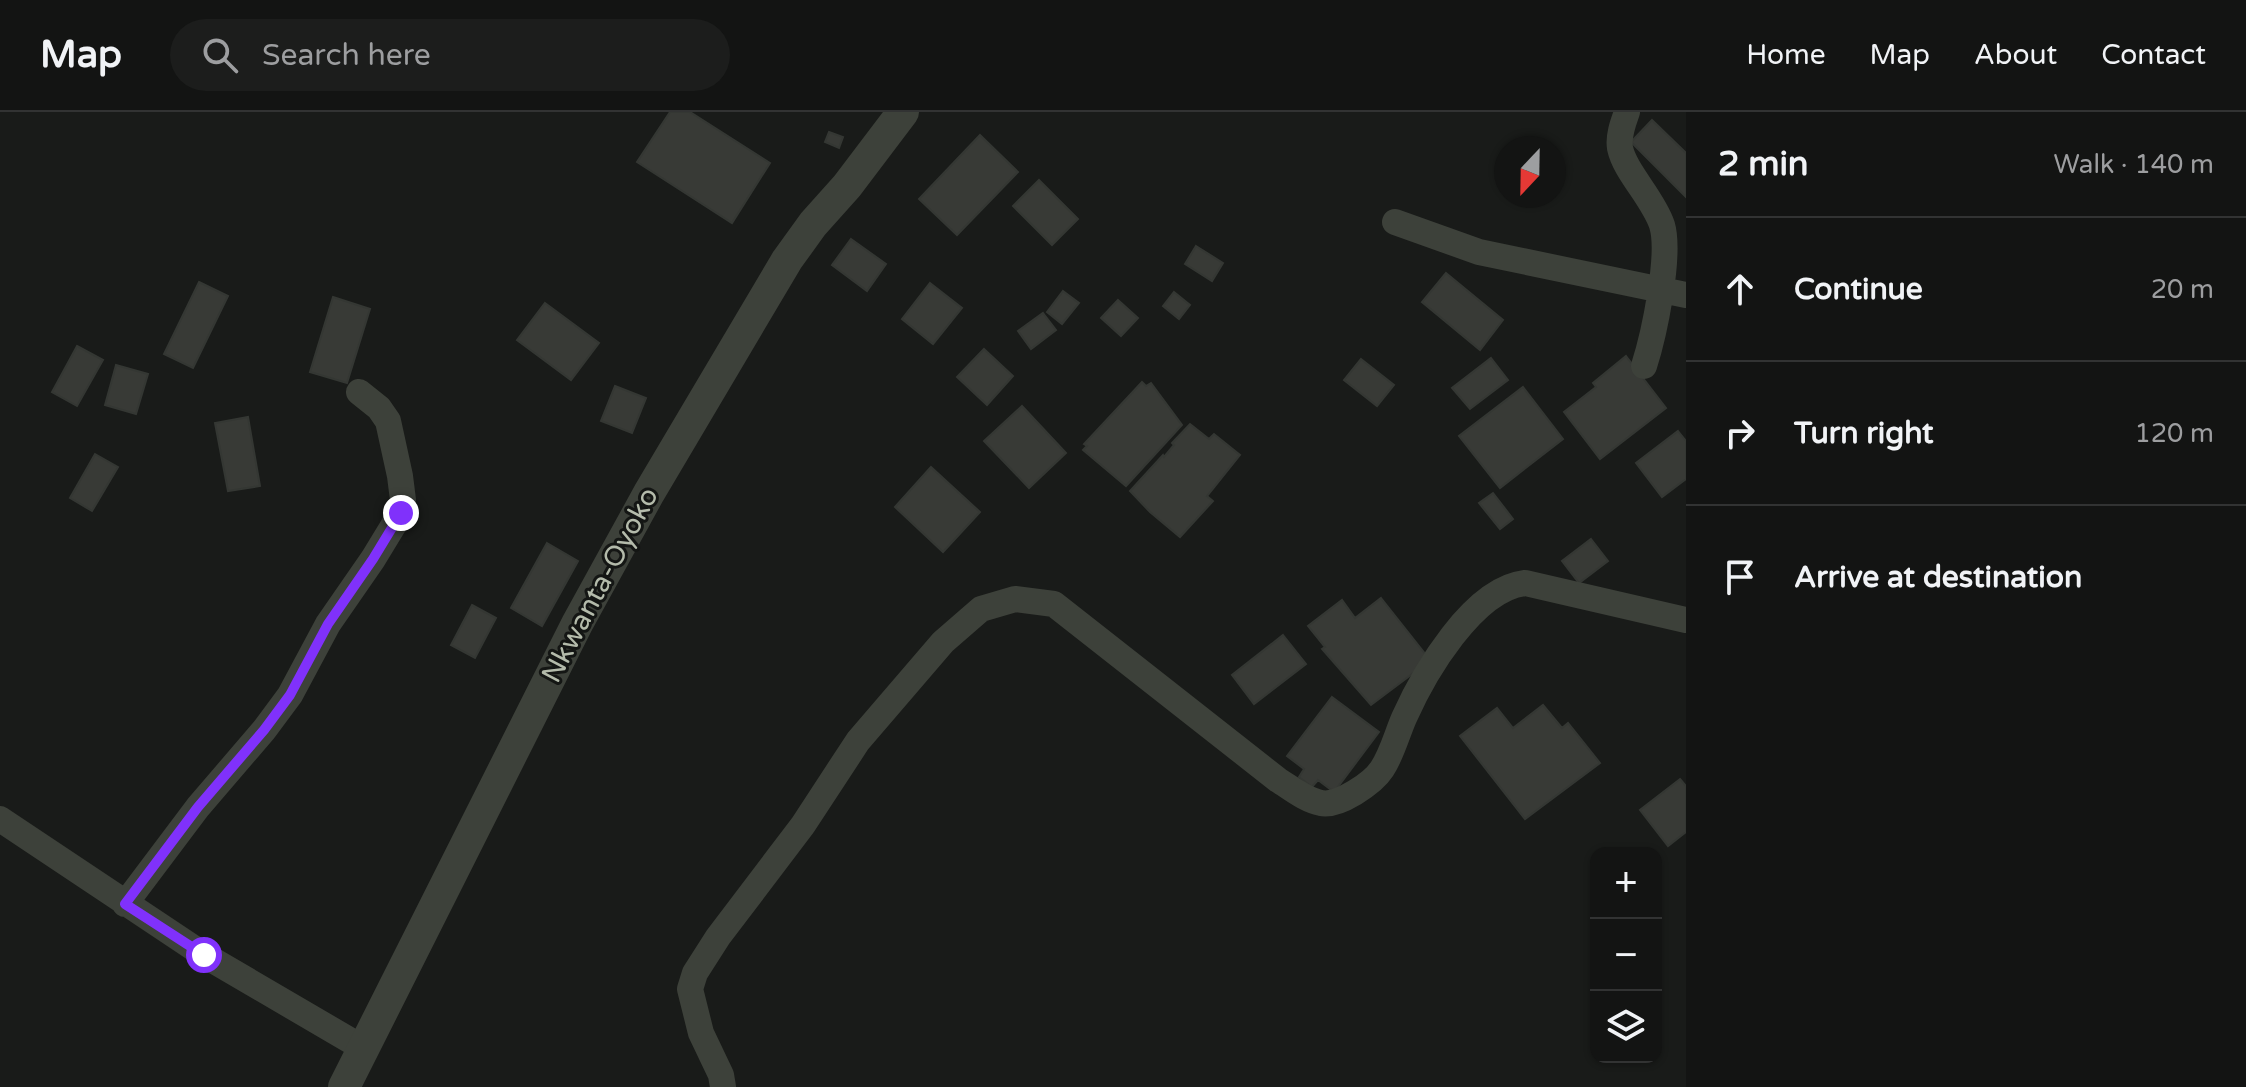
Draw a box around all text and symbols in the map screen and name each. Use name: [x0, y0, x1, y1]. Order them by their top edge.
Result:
search box: [170, 19, 730, 91]
text: Map: [40, 32, 122, 78]
icon: search: [198, 33, 242, 77]
text: Search here: [262, 37, 431, 74]
text: Home: [1746, 38, 1826, 72]
text: Map: [1870, 38, 1930, 72]
text: About: [1974, 38, 2057, 72]
text: Contact: [2101, 38, 2206, 72]
north arrow: [1494, 136, 1566, 208]
text: 2 min: [1718, 144, 1809, 185]
text: Walk · 140 m: [2054, 149, 2214, 180]
icon: ahead: [1718, 267, 1762, 311]
text: Continue: [1794, 271, 1923, 308]
text: 20 m: [2151, 274, 2214, 305]
icon: right: [1718, 411, 1762, 455]
text: Turn right: [1794, 415, 1934, 452]
text: 120 m: [2134, 418, 2214, 449]
street label: Nkwanta-Oyoko: [534, 481, 666, 689]
route end: [383, 495, 419, 531]
icon: arrive: [1718, 555, 1762, 599]
text: Arrive at destination: [1794, 559, 2082, 596]
map controls: [1590, 847, 1662, 1063]
button: +: [1590, 847, 1662, 919]
button: −: [1590, 919, 1662, 991]
route start: [186, 937, 222, 973]
button: layers: [1590, 991, 1662, 1063]

